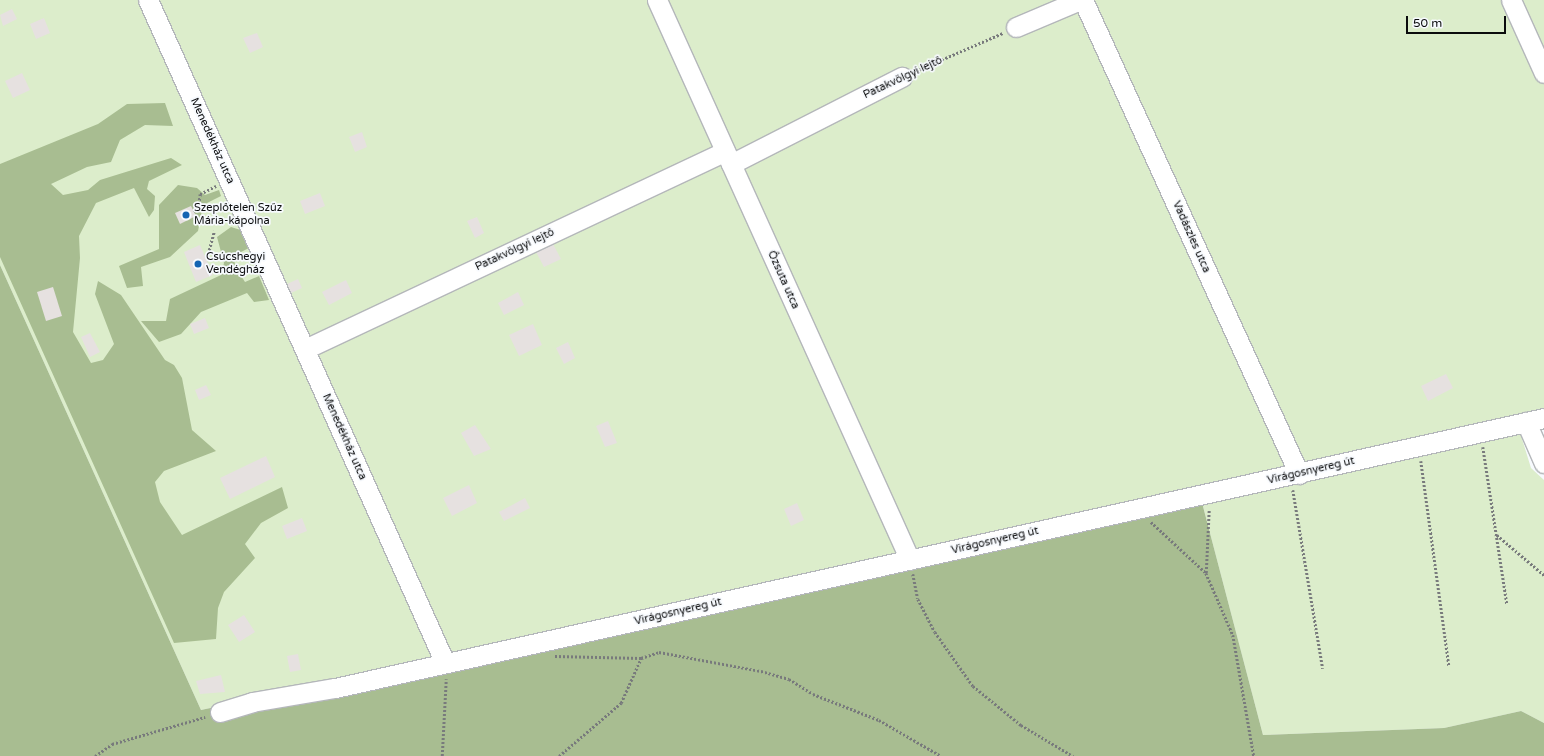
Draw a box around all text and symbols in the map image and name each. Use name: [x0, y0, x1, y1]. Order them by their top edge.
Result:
scale bar: [1408, 8, 1508, 34]
text: 50 m: [1413, 16, 1442, 30]
street label: Patakvölgyi lejtő: [861, 54, 945, 102]
street label: Menedékház utca: [187, 96, 237, 186]
street label: Vadászles utca: [1169, 199, 1213, 275]
place label: Szeplőtelen Szűz Mária-kápolna: [194, 202, 282, 228]
marker: Szeplőtelen Szűz Mária-kápolna: [181, 210, 191, 220]
street label: Patakvölgyi lejtő: [473, 226, 557, 274]
street label: Őzsuta utca: [764, 249, 802, 311]
place label: Csúcshegyi Vendégház: [206, 251, 265, 277]
marker: Csúcshegyi Vendégház: [193, 259, 203, 269]
street label: Menedékház utca: [319, 392, 369, 482]
street label: Virágosnyereg út: [1266, 455, 1356, 487]
street label: Virágosnyereg út: [950, 525, 1040, 557]
street label: Virágosnyereg út: [633, 596, 723, 628]

